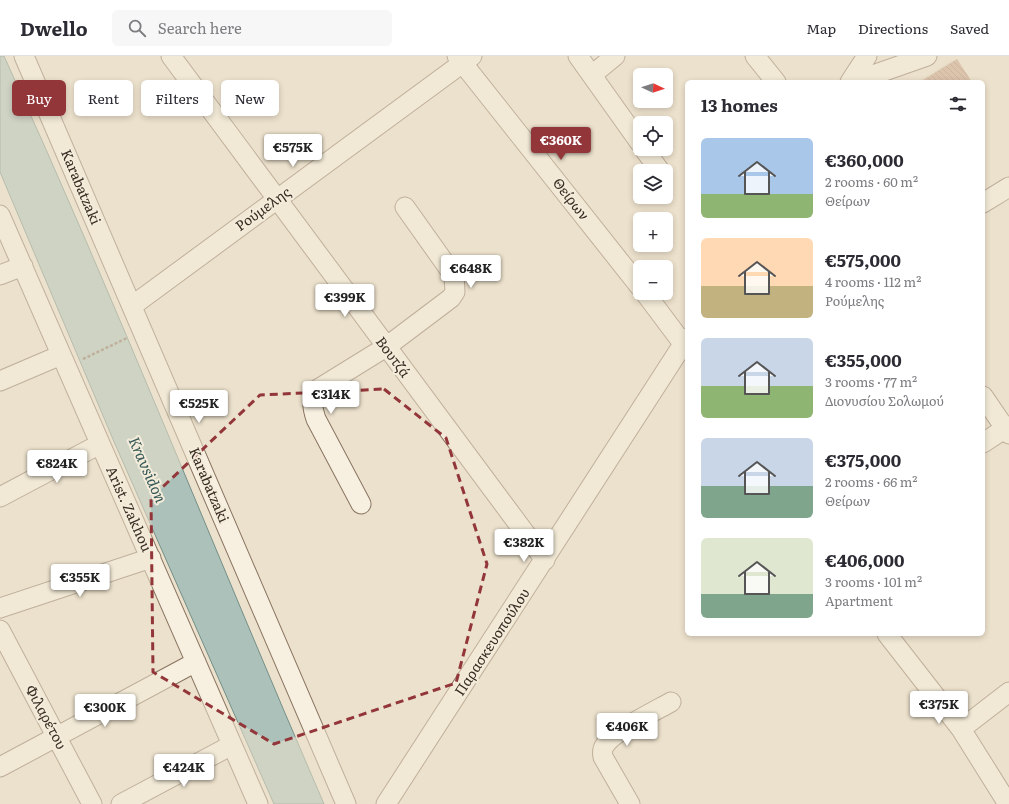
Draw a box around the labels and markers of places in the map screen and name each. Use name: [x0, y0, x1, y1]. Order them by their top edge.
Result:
pin: €360K: [533, 127, 589, 161]
pin: €575K: [265, 134, 321, 168]
pin: €648K: [443, 255, 499, 289]
pin: €399K: [317, 284, 373, 318]
pin: €314K: [303, 381, 359, 415]
pin: €525K: [171, 390, 227, 424]
pin: €824K: [29, 450, 85, 484]
pin: €382K: [496, 529, 552, 563]
pin: €355K: [52, 564, 108, 598]
pin: €375K: [911, 691, 967, 725]
pin: €300K: [77, 694, 133, 728]
pin: €406K: [599, 713, 655, 747]
pin: €424K: [156, 754, 212, 788]

